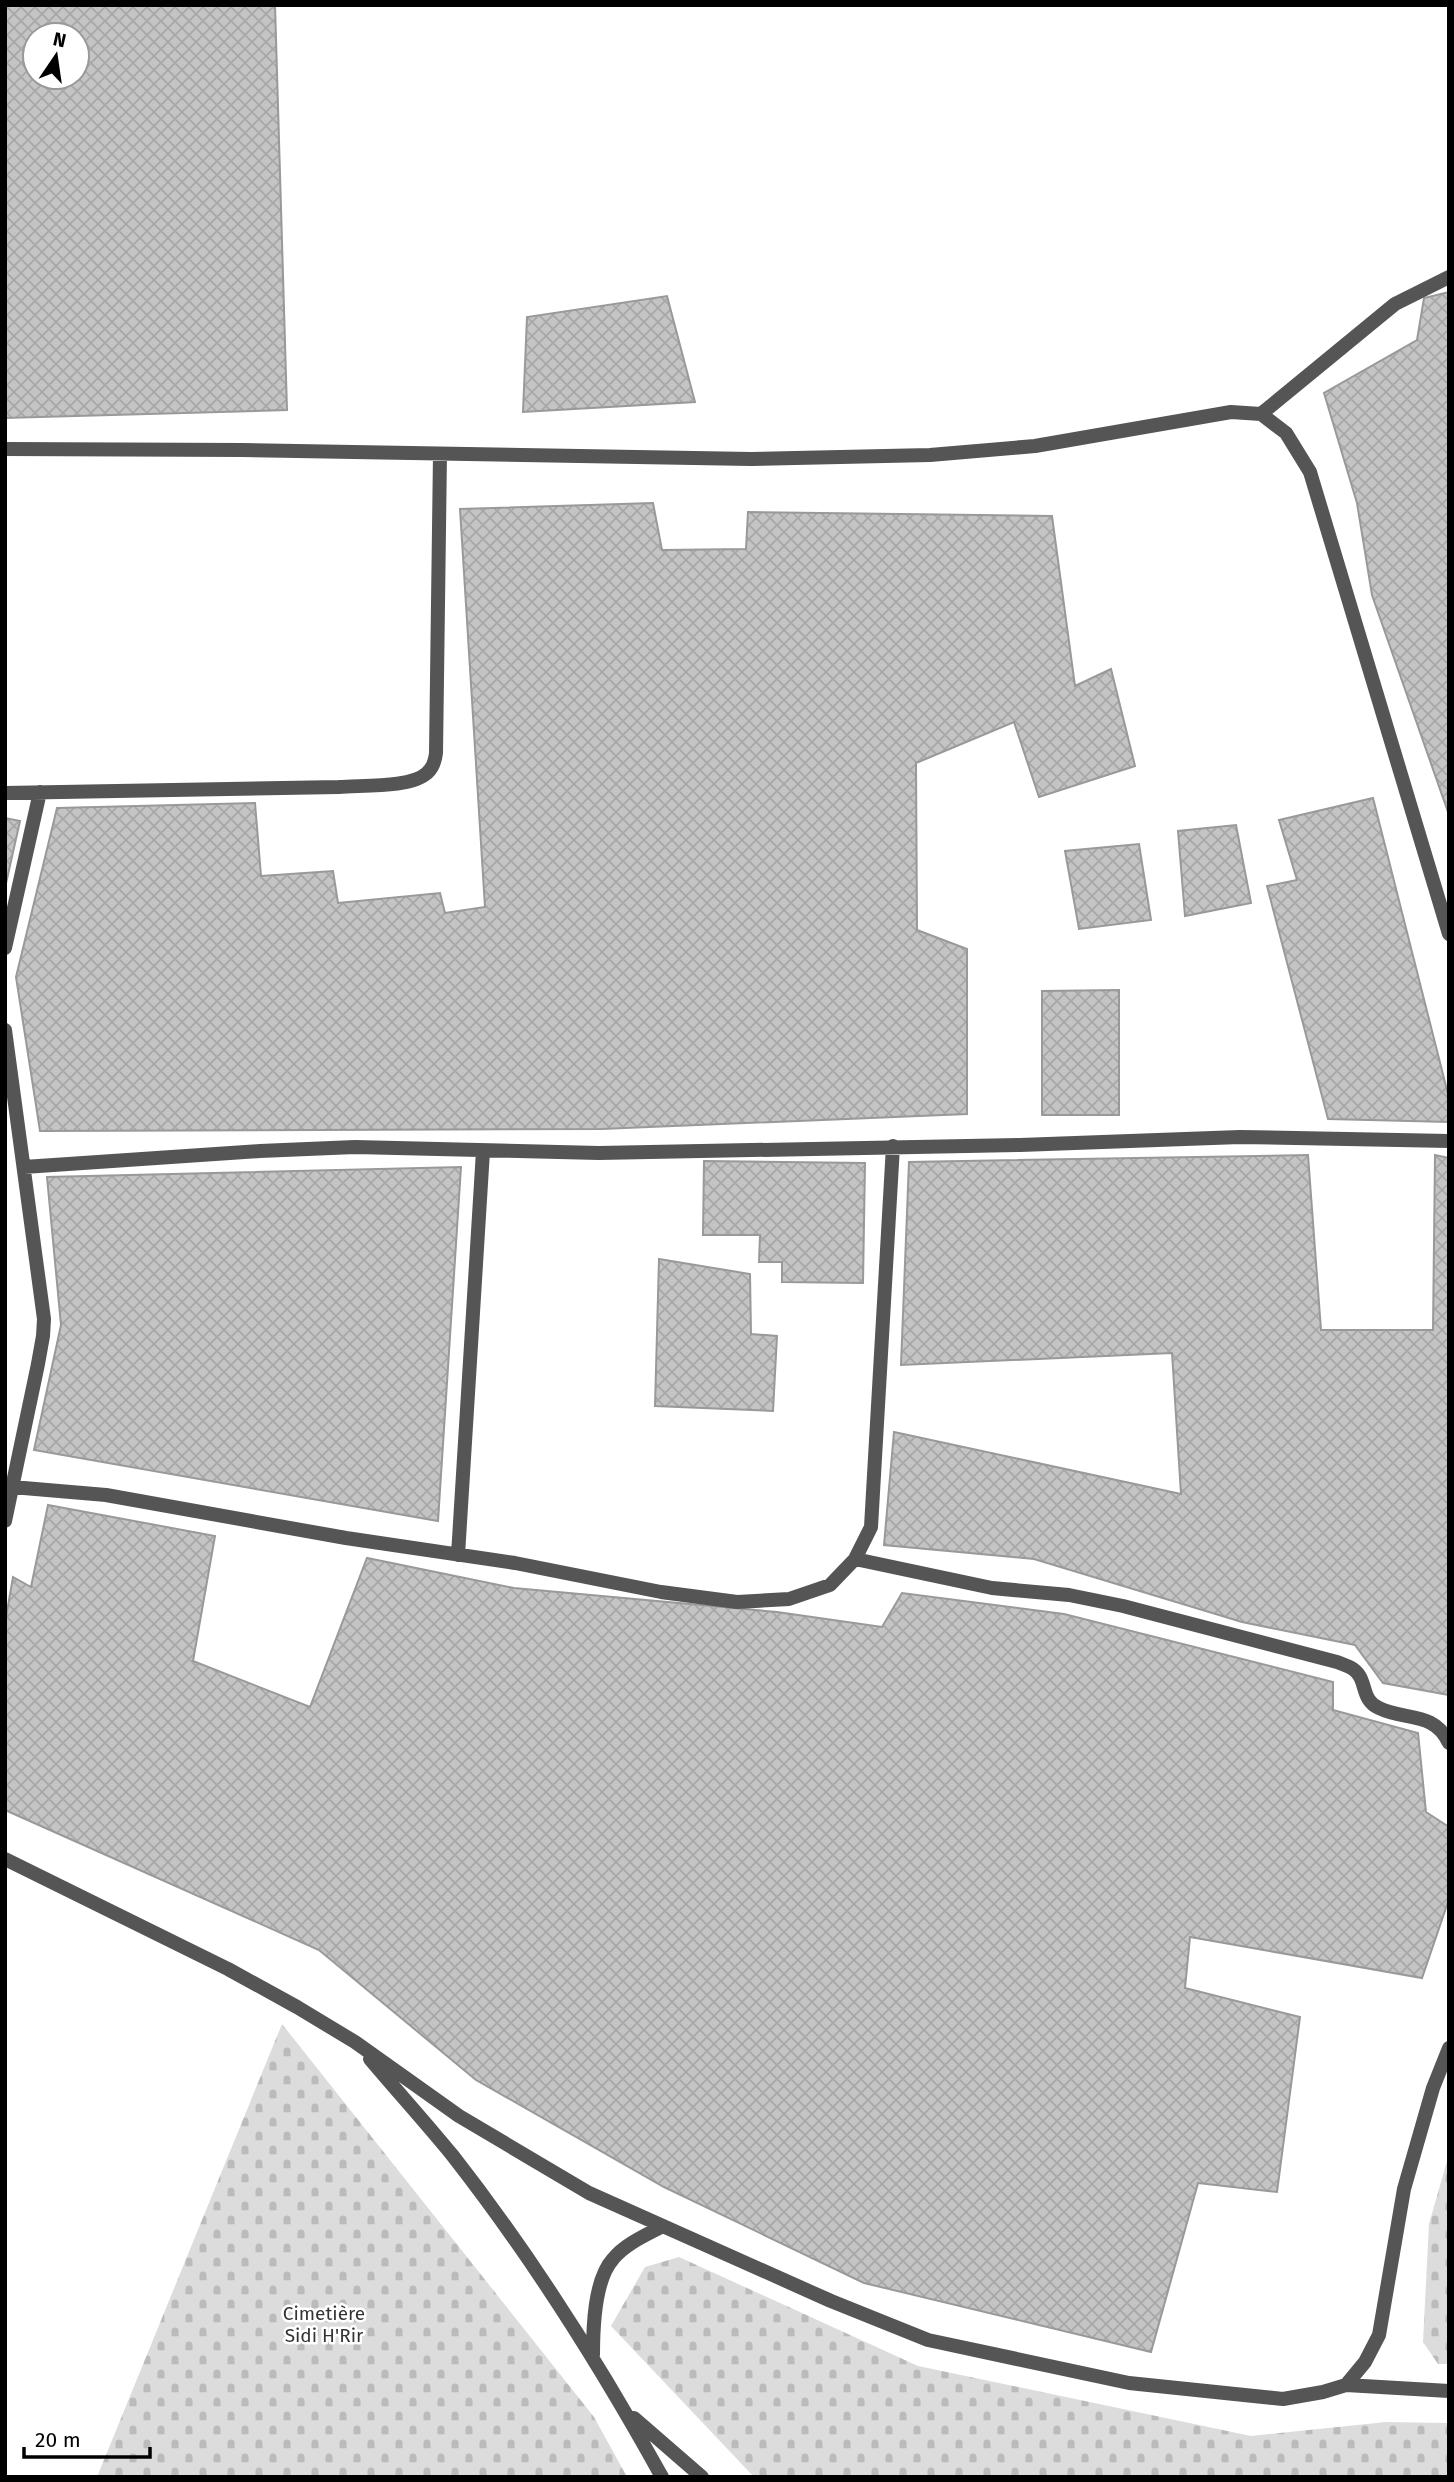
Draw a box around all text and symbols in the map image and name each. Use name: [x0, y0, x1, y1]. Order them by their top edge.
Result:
north arrow: [21, 21, 91, 91]
text: N: [51, 27, 68, 53]
park label: Cimetière Sidi H'Rir: [283, 2302, 365, 2347]
scale bar: [24, 2416, 150, 2460]
text: 20 m: [35, 2427, 81, 2453]

